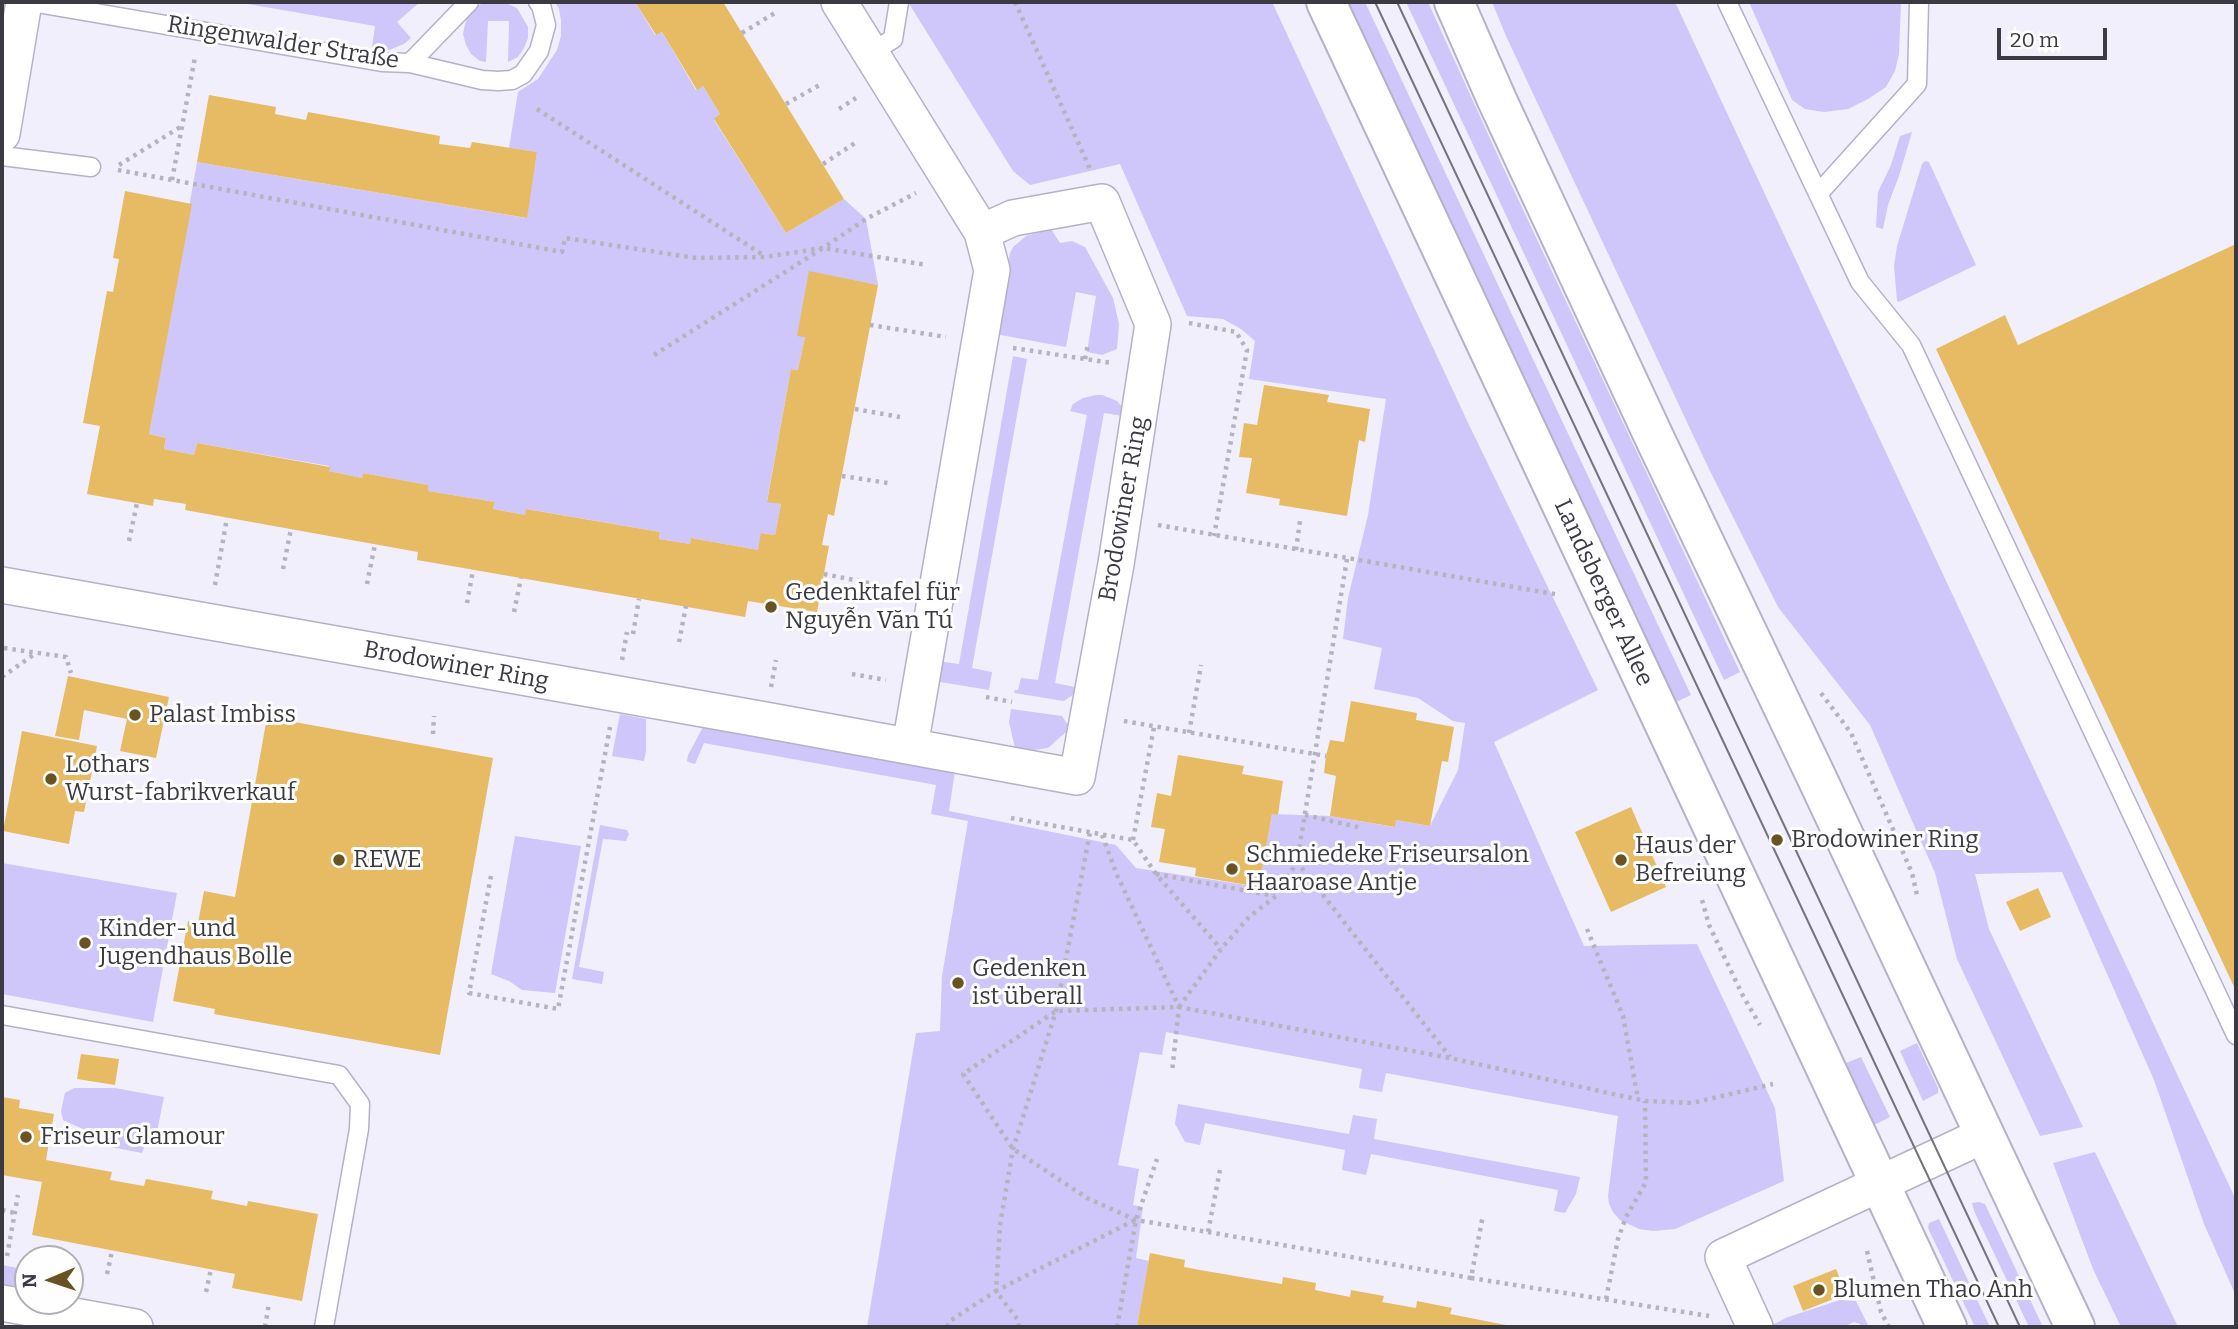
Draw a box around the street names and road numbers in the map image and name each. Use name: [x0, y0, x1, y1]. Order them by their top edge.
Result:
street label: Ringenwalder Straße: [165, 10, 401, 76]
street label: Brodowiner Ring: [1094, 414, 1154, 604]
street label: Landsberger Allee: [1547, 495, 1659, 691]
street label: Brodowiner Ring: [361, 636, 551, 696]

